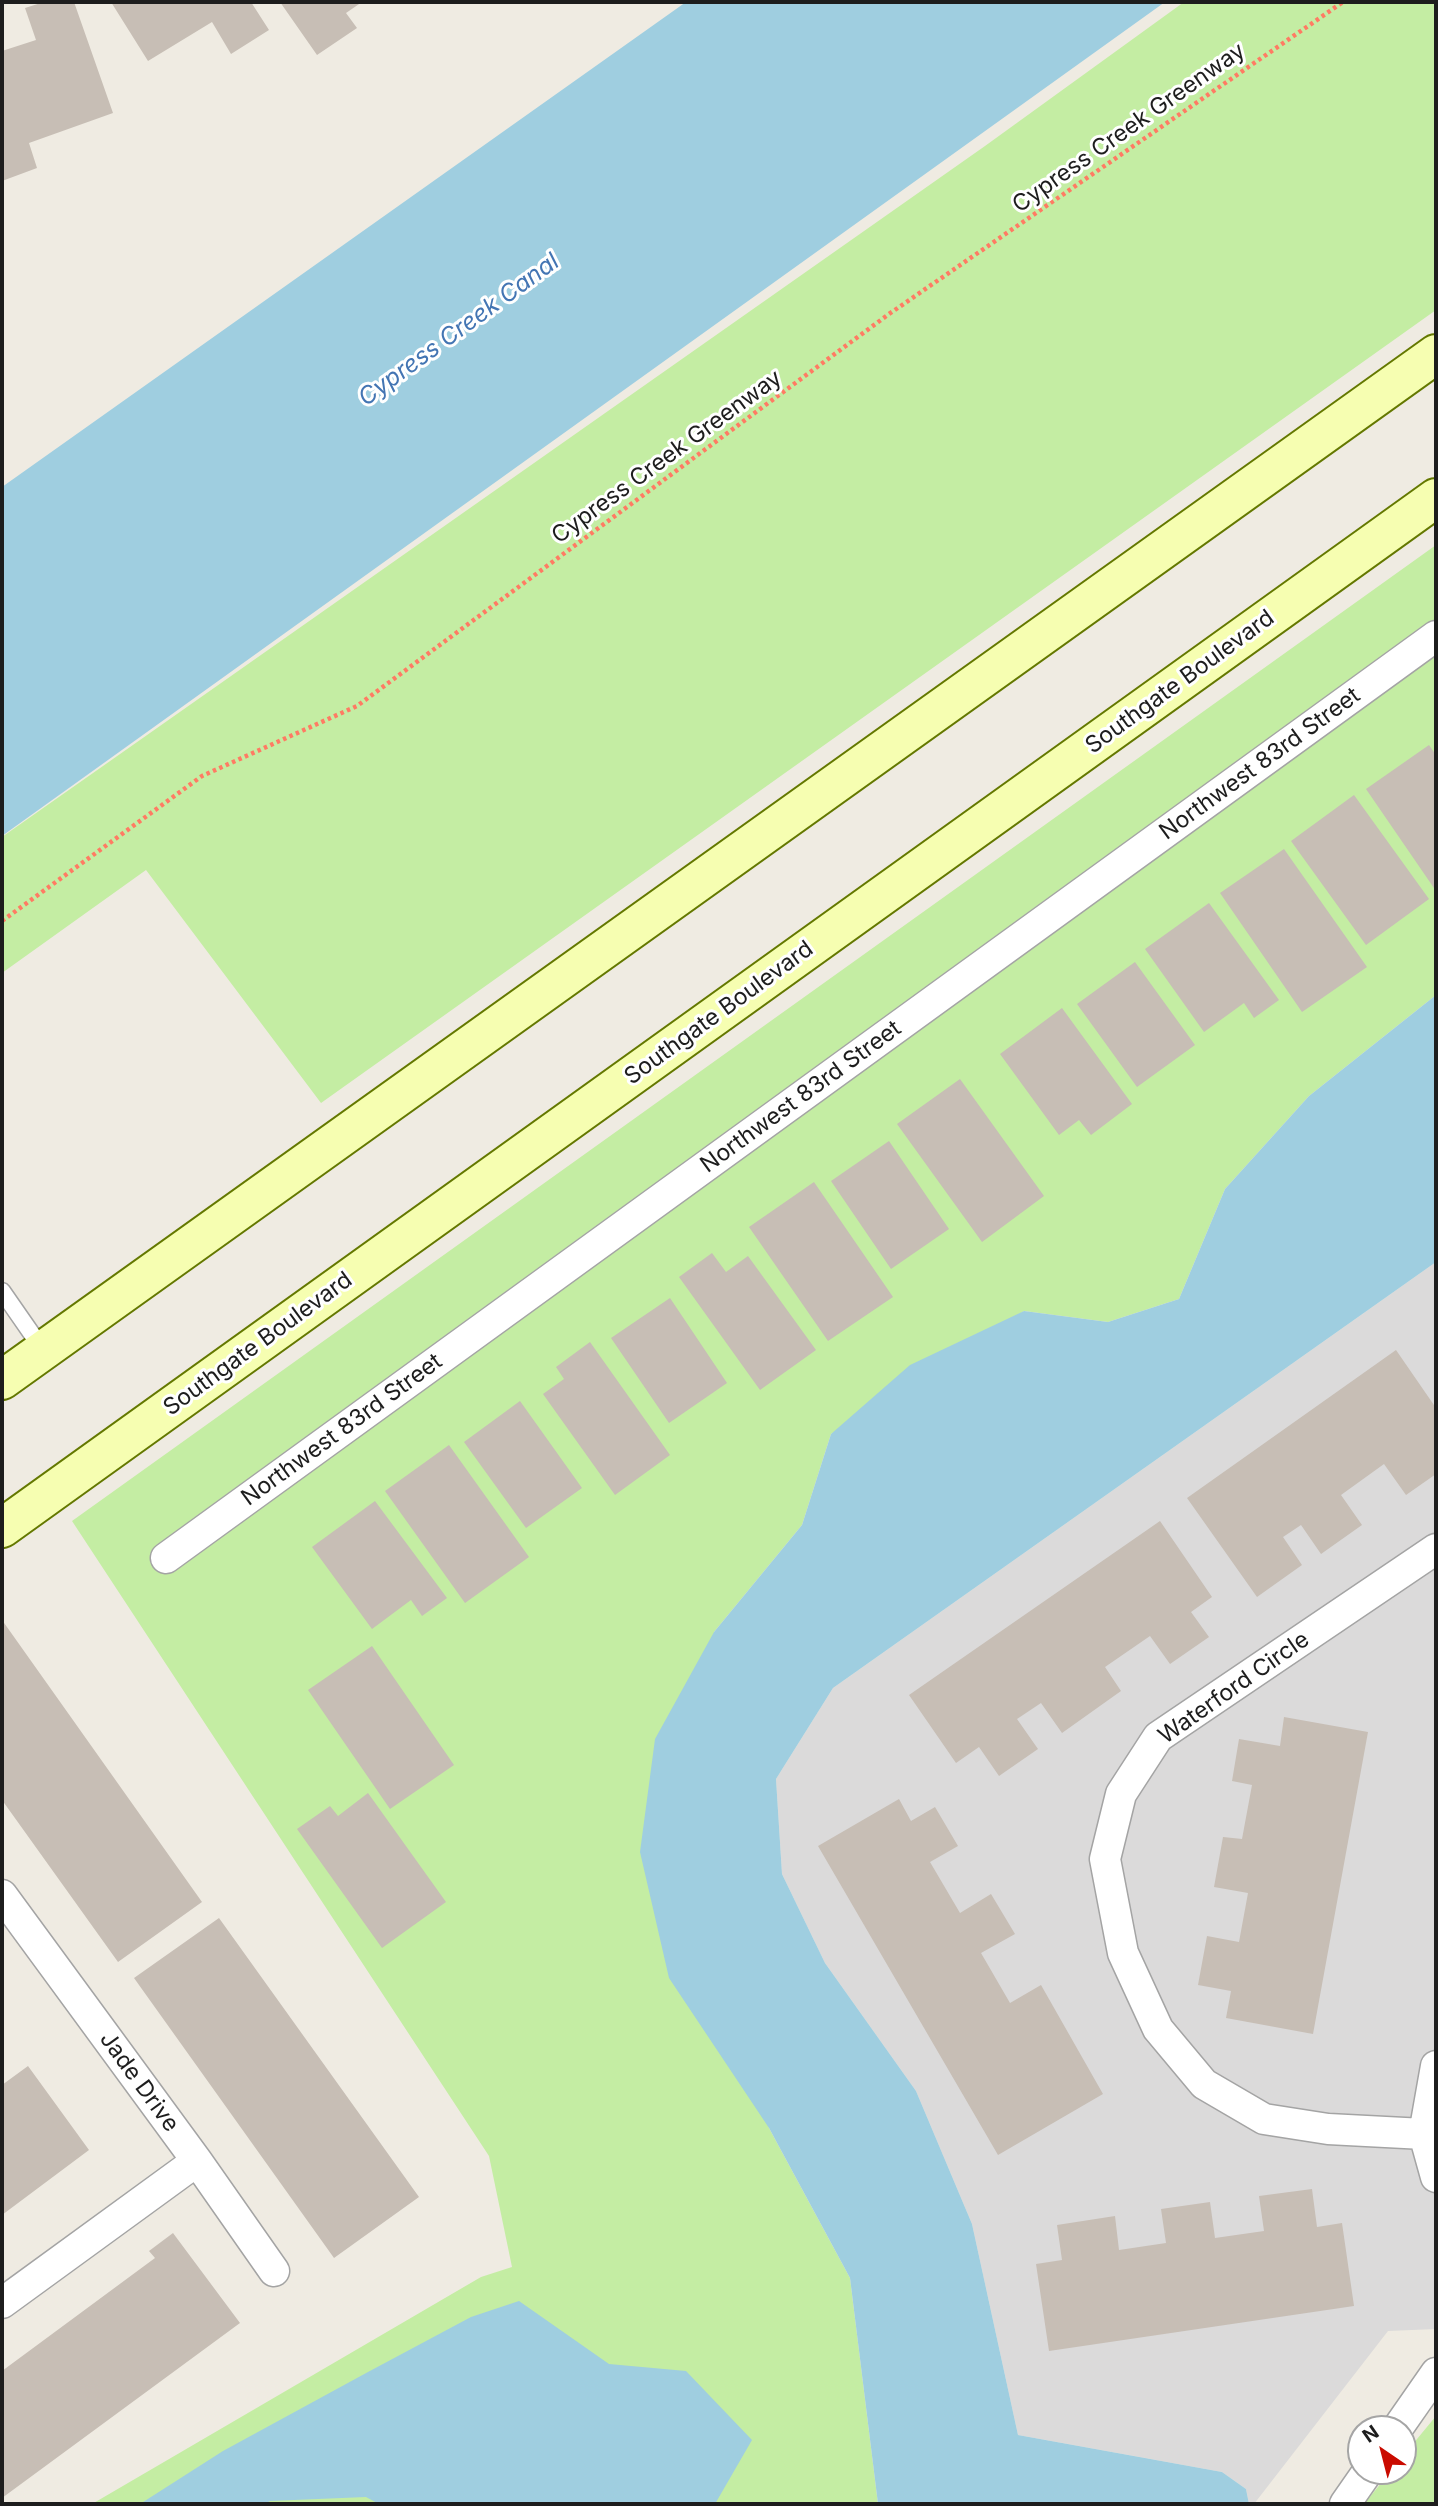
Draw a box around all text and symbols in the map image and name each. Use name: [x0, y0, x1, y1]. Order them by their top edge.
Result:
street label: Cypress Creek Greenway: [1007, 37, 1251, 219]
water label: Cypress Creek Canal: [353, 248, 565, 412]
street label: Cypress Creek Greenway: [547, 364, 787, 550]
street label: Southgate Boulevard: [1080, 604, 1280, 760]
street label: Northwest 83rd Street: [1154, 682, 1366, 846]
street label: Southgate Boulevard: [619, 935, 819, 1091]
street label: Northwest 83rd Street: [695, 1015, 907, 1179]
street label: Southgate Boulevard: [158, 1266, 358, 1422]
street label: Northwest 83rd Street: [236, 1348, 448, 1512]
street label: Waterford Circle: [1153, 1626, 1315, 1750]
street label: Jade Drive: [93, 2027, 185, 2137]
north arrow: [1347, 2415, 1417, 2485]
text: N: [1358, 2420, 1383, 2448]

